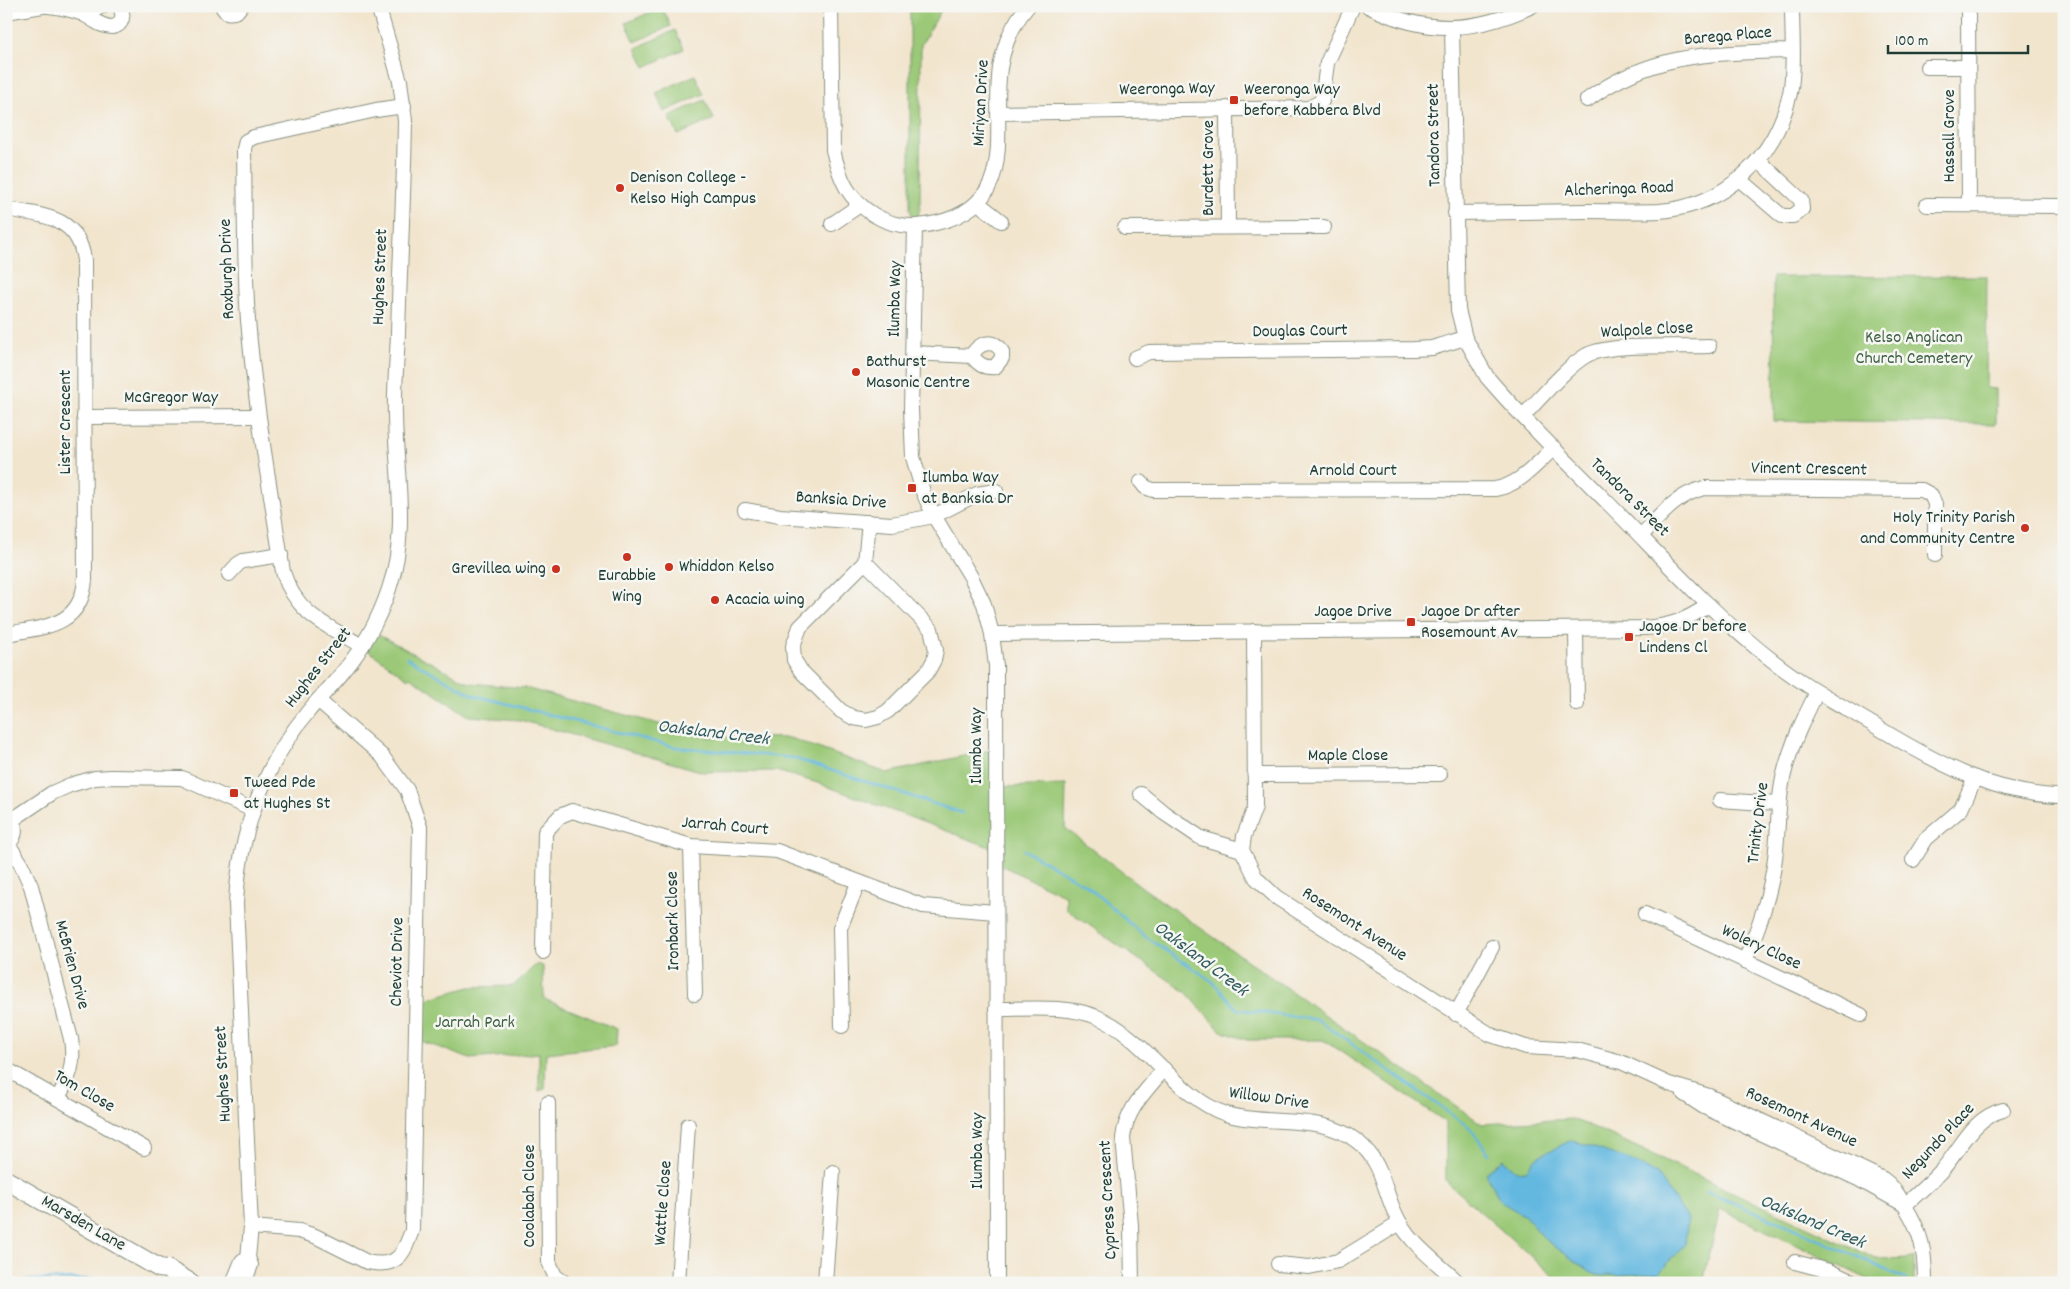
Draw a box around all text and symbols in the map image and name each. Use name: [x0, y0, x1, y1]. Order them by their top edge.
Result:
street label: Barega Place: [1683, 21, 1773, 53]
scale bar: [1888, 22, 2028, 54]
text: 100 m: [1895, 31, 1928, 53]
street label: Miriyan Drive: [967, 59, 997, 147]
street label: Weeronga Way: [1119, 77, 1216, 103]
place label: Weeronga Way before Kabbera Blvd: [1244, 78, 1381, 124]
street label: Tandora Street: [1422, 83, 1448, 187]
street label: Hassall Grove: [1938, 89, 1963, 183]
marker: Weeronga Way before Kabbera Blvd: [1228, 94, 1240, 106]
street label: Burdett Grove: [1197, 120, 1222, 216]
place label: Denison College - Kelso High Campus: [630, 166, 756, 212]
street label: Alcheringa Road: [1564, 176, 1674, 204]
marker: Denison College - Kelso High Campus: [614, 182, 626, 194]
street label: Roxburgh Drive: [214, 218, 242, 320]
street label: Hughes Street: [367, 228, 395, 326]
street label: Ilumba Way: [883, 260, 909, 337]
street label: Walpole Close: [1600, 316, 1694, 346]
street label: Douglas Court: [1252, 319, 1348, 345]
park label: Kelso Anglican Church Cemetery: [1856, 326, 1973, 372]
place label: Bathurst Masonic Centre: [866, 350, 970, 396]
marker: Bathurst Masonic Centre: [850, 366, 862, 378]
street label: Lister Crescent: [54, 369, 79, 474]
street label: McGregor Way: [124, 386, 219, 411]
street label: Tandora Street: [1584, 453, 1675, 544]
street label: Vincent Crescent: [1751, 456, 1867, 484]
street label: Arnold Court: [1309, 459, 1397, 484]
place label: Ilumba Way at Banksia Dr: [922, 466, 1014, 512]
marker: Ilumba Way at Banksia Dr: [906, 482, 918, 494]
street label: Banksia Drive: [795, 485, 887, 517]
place label: Holy Trinity Parish and Community Centre: [1860, 506, 2015, 552]
marker: Holy Trinity Parish and Community Centre: [2019, 522, 2031, 534]
marker: Eurabbie Wing: [621, 551, 633, 563]
place label: Whiddon Kelso: [679, 555, 774, 580]
place label: Grevillea wing: [451, 557, 546, 582]
marker: Whiddon Kelso: [663, 561, 675, 573]
marker: Grevillea wing: [550, 563, 562, 575]
place label: Eurabbie Wing: [598, 564, 656, 610]
place label: Acacia wing: [725, 588, 805, 613]
marker: Acacia wing: [709, 594, 721, 606]
street label: Jagoe Drive: [1314, 600, 1392, 625]
place label: Jagoe Dr after Rosemount Av: [1421, 600, 1520, 646]
place label: Jagoe Dr before Lindens Cl: [1639, 615, 1747, 661]
marker: Jagoe Dr after Rosemount Av: [1405, 616, 1417, 628]
street label: Hughes Street: [279, 622, 359, 714]
marker: Jagoe Dr before Lindens Cl: [1623, 631, 1635, 643]
street label: Ilumba Way: [965, 707, 990, 784]
water label: Oaksland Creek: [656, 714, 772, 754]
street label: Maple Close: [1308, 744, 1388, 769]
place label: Tweed Pde at Hughes St: [244, 771, 331, 817]
street label: Trinity Drive: [1742, 781, 1776, 865]
marker: Tweed Pde at Hughes St: [228, 787, 240, 799]
street label: Jarrah Court: [681, 811, 770, 843]
street label: Ironbark Close: [661, 871, 687, 971]
street label: Rosemont Avenue: [1296, 882, 1412, 968]
water label: Oaksland Creek: [1147, 916, 1255, 1006]
street label: Cheviot Drive: [385, 917, 411, 1007]
street label: McBrien Drive: [47, 918, 95, 1012]
street label: Wolery Close: [1717, 919, 1805, 977]
park label: Jarrah Park: [435, 1011, 515, 1036]
street label: Hughes Street: [209, 1025, 239, 1123]
street label: Tom Close: [49, 1064, 119, 1120]
street label: Willow Drive: [1227, 1081, 1311, 1117]
street label: Rosemont Avenue: [1741, 1081, 1861, 1155]
street label: Negundo Place: [1897, 1098, 1981, 1186]
street label: Ilumba Way: [966, 1112, 991, 1189]
street label: Cypress Crescent: [1093, 1139, 1125, 1260]
street label: Coolabah Close: [518, 1144, 543, 1247]
street label: Wattle Close: [649, 1160, 679, 1246]
water label: Oaksland Creek: [1755, 1189, 1871, 1258]
street label: Marsden Lane: [36, 1190, 130, 1258]

